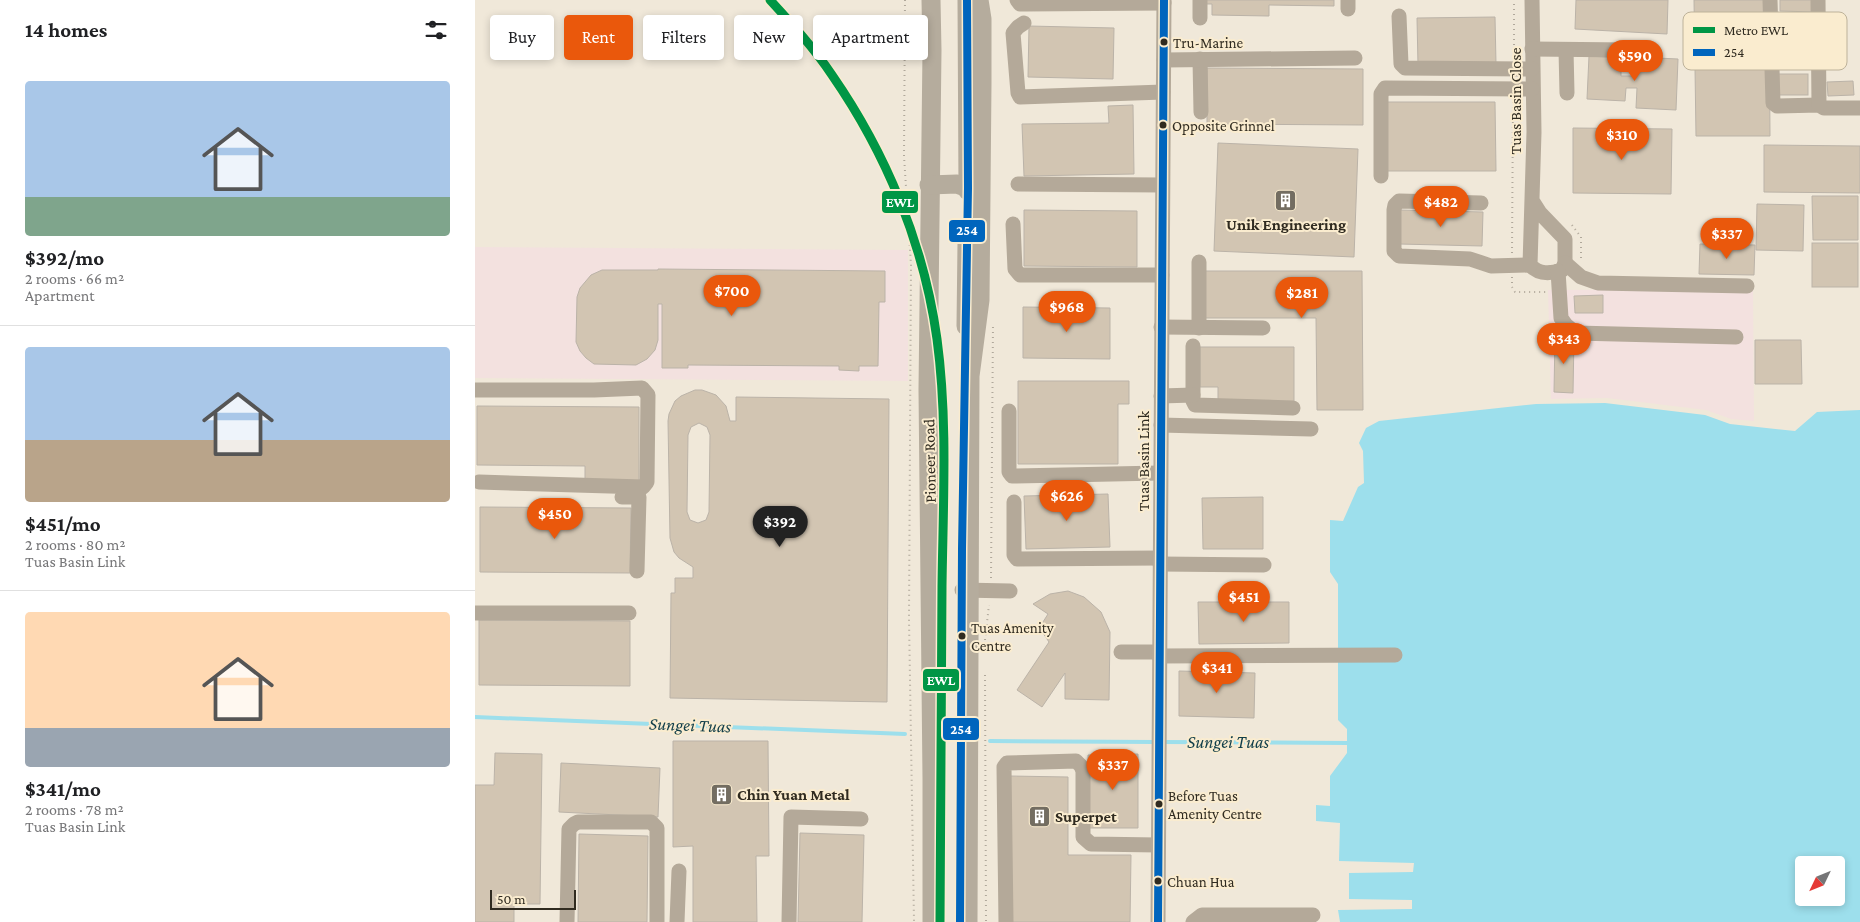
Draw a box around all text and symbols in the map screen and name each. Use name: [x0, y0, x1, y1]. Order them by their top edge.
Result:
legend: [1683, 12, 1847, 70]
chip: Buy: [490, 15, 554, 60]
chip: Rent: [564, 15, 633, 60]
chip: Filters: [643, 15, 724, 60]
chip: New: [734, 15, 803, 60]
chip: Apartment: [813, 15, 928, 60]
icon: filters: [422, 16, 450, 44]
text: 14 homes: [25, 18, 107, 42]
text: Metro EWL: [1724, 22, 1788, 38]
place label: Tru-Marine: [1173, 35, 1244, 51]
marker: Tru-Marine: [1159, 37, 1169, 47]
pin: $590: [1605, 39, 1665, 82]
text: 254: [1724, 44, 1744, 60]
text: $590: [1618, 47, 1652, 64]
street label: Tuas Basin Close: [1507, 48, 1524, 154]
icon: home: [193, 114, 283, 204]
place label: Opposite Grinnel: [1172, 118, 1275, 135]
pin: $310: [1592, 119, 1652, 161]
marker: Opposite Grinnel: [1158, 120, 1168, 130]
text: $310: [1606, 126, 1638, 143]
pin: $482: [1411, 186, 1471, 228]
building icon: Unik Engineering: [1274, 188, 1298, 212]
line badge: EWL: [881, 190, 919, 214]
text: $482: [1424, 193, 1458, 210]
text: EWL: [886, 194, 915, 210]
place label: Unik Engineering: [1226, 216, 1346, 233]
pin: $337: [1697, 218, 1757, 260]
line badge: 254: [948, 219, 986, 243]
text: 254: [956, 222, 978, 238]
text: $337: [1711, 225, 1743, 242]
text: $392/mo: [25, 246, 104, 270]
text: 2 rooms · 66 m²: [25, 270, 124, 287]
pin: $700: [702, 274, 762, 317]
pin: $281: [1272, 276, 1332, 319]
text: $700: [715, 282, 749, 299]
text: $281: [1286, 284, 1318, 301]
text: Apartment: [25, 287, 95, 304]
pin: $968: [1037, 290, 1097, 333]
text: $968: [1050, 298, 1084, 315]
pin: $343: [1534, 322, 1594, 365]
text: $343: [1548, 330, 1580, 347]
icon: home: [193, 379, 283, 469]
street label: Tuas Basin Link: [1135, 410, 1152, 511]
street label: Pioneer Road: [920, 418, 939, 503]
pin: $626: [1037, 480, 1097, 522]
text: $626: [1050, 487, 1084, 504]
pin: $450: [525, 498, 585, 540]
text: $450: [538, 505, 572, 522]
pin: $392: [750, 506, 810, 548]
text: $451/mo: [25, 512, 101, 536]
text: $392: [764, 513, 796, 530]
text: 2 rooms · 80 m²: [25, 536, 126, 553]
text: Tuas Basin Link: [25, 553, 125, 570]
pin: $451: [1214, 580, 1274, 623]
text: $451: [1229, 588, 1259, 605]
place label: Tuas Amenity Centre: [971, 620, 1054, 654]
marker: Tuas Amenity Centre: [957, 631, 967, 641]
icon: home: [193, 644, 283, 734]
pin: $341: [1187, 652, 1247, 694]
text: $341: [1202, 659, 1232, 676]
line badge: EWL: [922, 668, 960, 692]
text: EWL: [927, 672, 956, 688]
water label: Sungei Tuas: [649, 714, 732, 736]
line badge: 254: [942, 717, 980, 741]
text: 254: [950, 721, 972, 737]
water label: Sungei Tuas: [1187, 732, 1270, 752]
pin: $337: [1083, 748, 1143, 791]
text: $337: [1097, 756, 1129, 773]
text: $341/mo: [25, 777, 101, 801]
building icon: Chin Yuan Metal: [709, 782, 733, 806]
place label: Chin Yuan Metal: [737, 786, 850, 803]
place label: Before Tuas Amenity Centre: [1168, 788, 1262, 823]
marker: Before Tuas Amenity Centre: [1154, 799, 1164, 809]
text: 2 rooms · 78 m²: [25, 801, 124, 818]
building icon: Superpet: [1027, 804, 1051, 828]
place label: Superpet: [1055, 808, 1117, 825]
text: Tuas Basin Link: [25, 818, 125, 835]
north arrow: [1795, 856, 1845, 906]
map controls: [1795, 856, 1845, 906]
place label: Chuan Hua: [1167, 874, 1234, 890]
marker: Chuan Hua: [1153, 876, 1163, 886]
scale bar: [490, 887, 576, 910]
text: 50 m: [497, 891, 525, 907]

